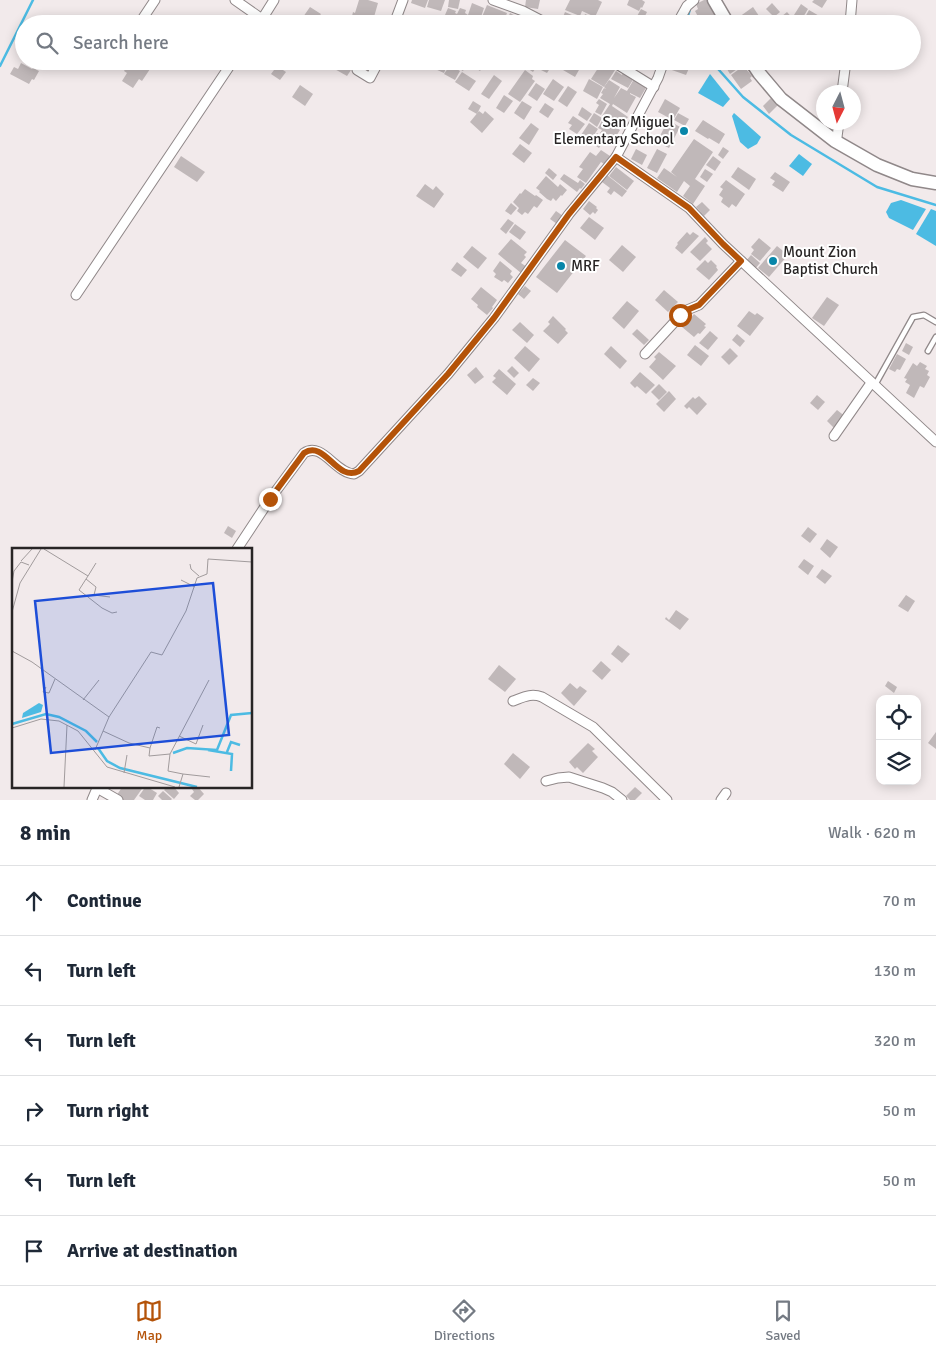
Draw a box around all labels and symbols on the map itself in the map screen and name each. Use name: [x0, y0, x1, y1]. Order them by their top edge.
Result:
north arrow: [816, 85, 861, 130]
place label: San Miguel Elementary School: [553, 113, 674, 148]
marker: San Miguel Elementary School: [678, 125, 690, 137]
place label: Mount Zion Baptist Church: [783, 243, 878, 278]
marker: Mount Zion Baptist Church: [767, 255, 779, 267]
place label: MRF: [571, 257, 600, 275]
marker: MRF: [555, 260, 567, 272]
route start: [669, 304, 692, 327]
route end: [259, 488, 282, 511]
inset map: [12, 548, 252, 788]

